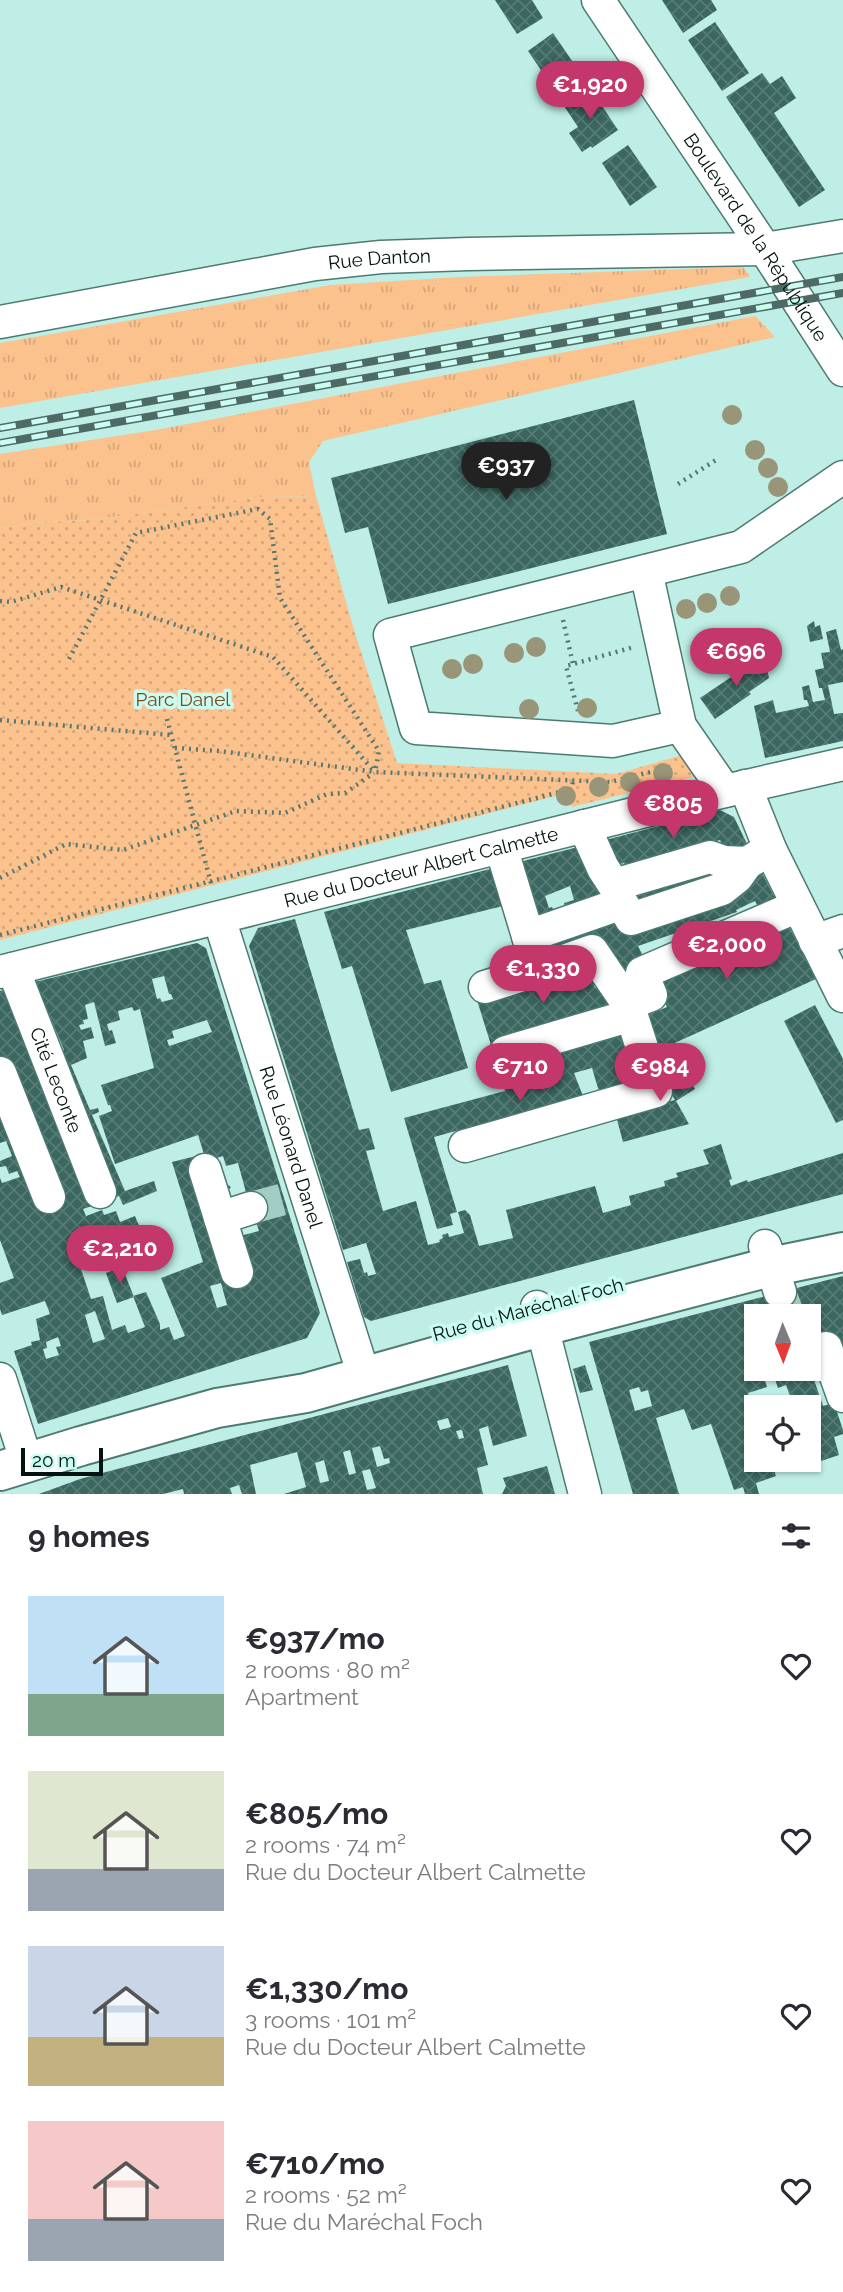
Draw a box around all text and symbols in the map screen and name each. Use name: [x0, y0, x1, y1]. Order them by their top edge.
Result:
pin: €1,920: [533, 61, 647, 121]
text: €1,920: [552, 70, 628, 97]
street label: Boulevard de la République: [680, 129, 832, 345]
street label: Rue Danton: [327, 244, 431, 274]
pin: €937: [465, 442, 547, 502]
text: €937: [477, 451, 535, 478]
pin: €696: [695, 628, 777, 688]
text: €696: [706, 637, 766, 664]
park label: Parc Danel: [136, 688, 231, 710]
pin: €805: [632, 780, 714, 840]
text: €805: [643, 789, 703, 816]
street label: Rue du Docteur Albert Calmette: [282, 822, 560, 912]
pin: €2,000: [670, 922, 784, 981]
text: €2,000: [687, 930, 767, 957]
pin: €1,330: [486, 946, 600, 1005]
text: €1,330: [506, 954, 580, 981]
street label: Cité Leconte: [26, 1024, 87, 1136]
pin: €710: [479, 1044, 561, 1103]
pin: €984: [619, 1044, 701, 1103]
text: €710: [492, 1052, 548, 1079]
text: €984: [631, 1052, 689, 1079]
street label: Rue Léonard Danel: [255, 1063, 328, 1231]
pin: €2,210: [63, 1226, 177, 1285]
text: €2,210: [82, 1234, 158, 1261]
street label: Rue du Maréchal Foch: [430, 1273, 626, 1345]
north arrow: [744, 1304, 821, 1381]
map controls: [744, 1304, 821, 1472]
button: locate: [744, 1395, 821, 1472]
scale bar: [21, 1445, 103, 1477]
text: 20 m: [32, 1449, 76, 1471]
icon: filters: [777, 1517, 815, 1555]
text: 9 homes: [28, 1519, 150, 1554]
text: €937/mo: [245, 1621, 385, 1656]
icon: home: [84, 1624, 168, 1708]
icon: heart: [777, 1647, 815, 1685]
text: 2 rooms · 80 m²: [245, 1656, 410, 1683]
text: Apartment: [245, 1683, 359, 1710]
text: €805/mo: [245, 1796, 388, 1831]
icon: home: [84, 1799, 168, 1883]
icon: heart: [777, 1822, 815, 1860]
text: 2 rooms · 74 m²: [245, 1831, 406, 1858]
text: Rue du Docteur Albert Calmette: [245, 1858, 586, 1885]
text: €1,330/mo: [245, 1971, 408, 2006]
icon: home: [84, 1974, 168, 2058]
icon: heart: [777, 1997, 815, 2035]
text: 3 rooms · 101 m²: [245, 2006, 416, 2033]
text: Rue du Docteur Albert Calmette: [245, 2033, 586, 2060]
text: €710/mo: [245, 2146, 385, 2181]
icon: home: [84, 2149, 168, 2233]
icon: heart: [777, 2172, 815, 2210]
text: 2 rooms · 52 m²: [245, 2181, 407, 2208]
text: Rue du Maréchal Foch: [245, 2208, 483, 2235]

